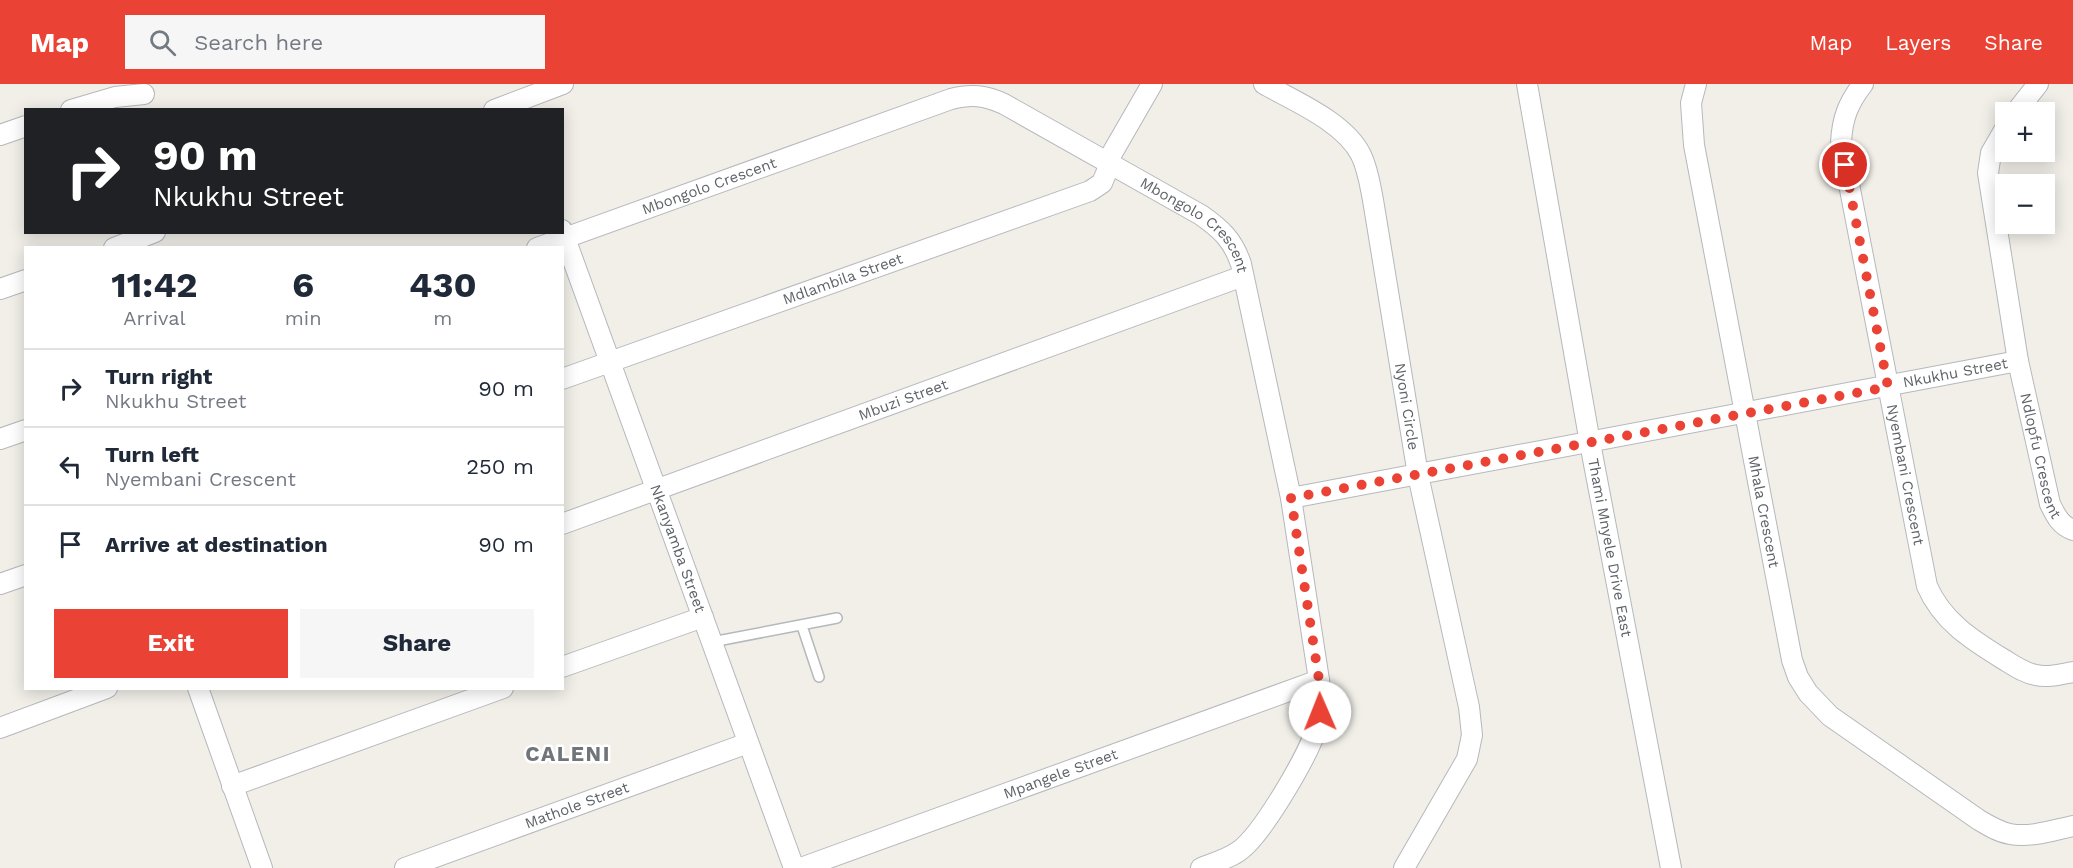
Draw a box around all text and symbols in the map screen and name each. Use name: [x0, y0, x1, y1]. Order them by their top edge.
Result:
search box: [125, 15, 545, 69]
text: Map: [30, 26, 89, 59]
icon: search: [146, 26, 179, 59]
text: Search here: [194, 30, 323, 55]
text: Map: [1809, 30, 1852, 55]
text: Layers: [1885, 30, 1951, 55]
text: Share: [1984, 30, 2043, 55]
map controls: [1995, 102, 2055, 234]
button: +: [1995, 102, 2055, 162]
text: 90 m: [153, 131, 257, 180]
icon: right: [54, 132, 132, 210]
pin: [1819, 139, 1870, 190]
icon: arrive: [1828, 148, 1861, 181]
street label: Mbongolo Crescent: [640, 153, 779, 218]
street label: Mbongolo Crescent: [1137, 174, 1252, 275]
button: −: [1995, 174, 2055, 234]
text: Nkukhu Street: [153, 181, 344, 213]
street label: Mdlambila Street: [780, 249, 906, 309]
text: 11:42: [111, 264, 198, 306]
text: 6: [292, 264, 314, 306]
text: 430: [409, 264, 477, 306]
text: Arrival: [123, 306, 186, 330]
text: min: [285, 306, 322, 330]
text: m: [433, 306, 452, 330]
street label: Nkukhu Street: [1901, 354, 2010, 391]
street label: Nyoni Circle: [1391, 362, 1423, 451]
text: Turn right: [105, 364, 212, 389]
icon: right: [54, 372, 87, 405]
street label: Mbuzi Street: [856, 375, 951, 424]
text: 90 m: [478, 376, 534, 401]
text: Nkukhu Street: [105, 389, 246, 413]
street label: Ndlopfu Crescent: [2016, 391, 2065, 523]
street label: Nyembani Crescent: [1883, 403, 1928, 547]
text: Turn left: [105, 442, 199, 467]
icon: left: [54, 450, 87, 483]
text: 250 m: [466, 454, 534, 479]
street label: Mhala Crescent: [1744, 454, 1783, 570]
street label: Thami Mnyele Drive East: [1584, 457, 1636, 639]
text: Nyembani Crescent: [105, 467, 296, 491]
street label: Nkanyamba Street: [646, 482, 710, 616]
icon: arrive: [54, 528, 87, 561]
text: Arrive at destination: [105, 532, 328, 557]
text: 90 m: [478, 532, 534, 557]
button: Exit: [54, 609, 288, 678]
button: Share: [300, 609, 534, 678]
position arrow: [1288, 680, 1352, 744]
district label: CALENI: [525, 741, 611, 766]
street label: Mpangele Street: [1001, 745, 1121, 803]
street label: Mathole Street: [523, 778, 632, 832]

